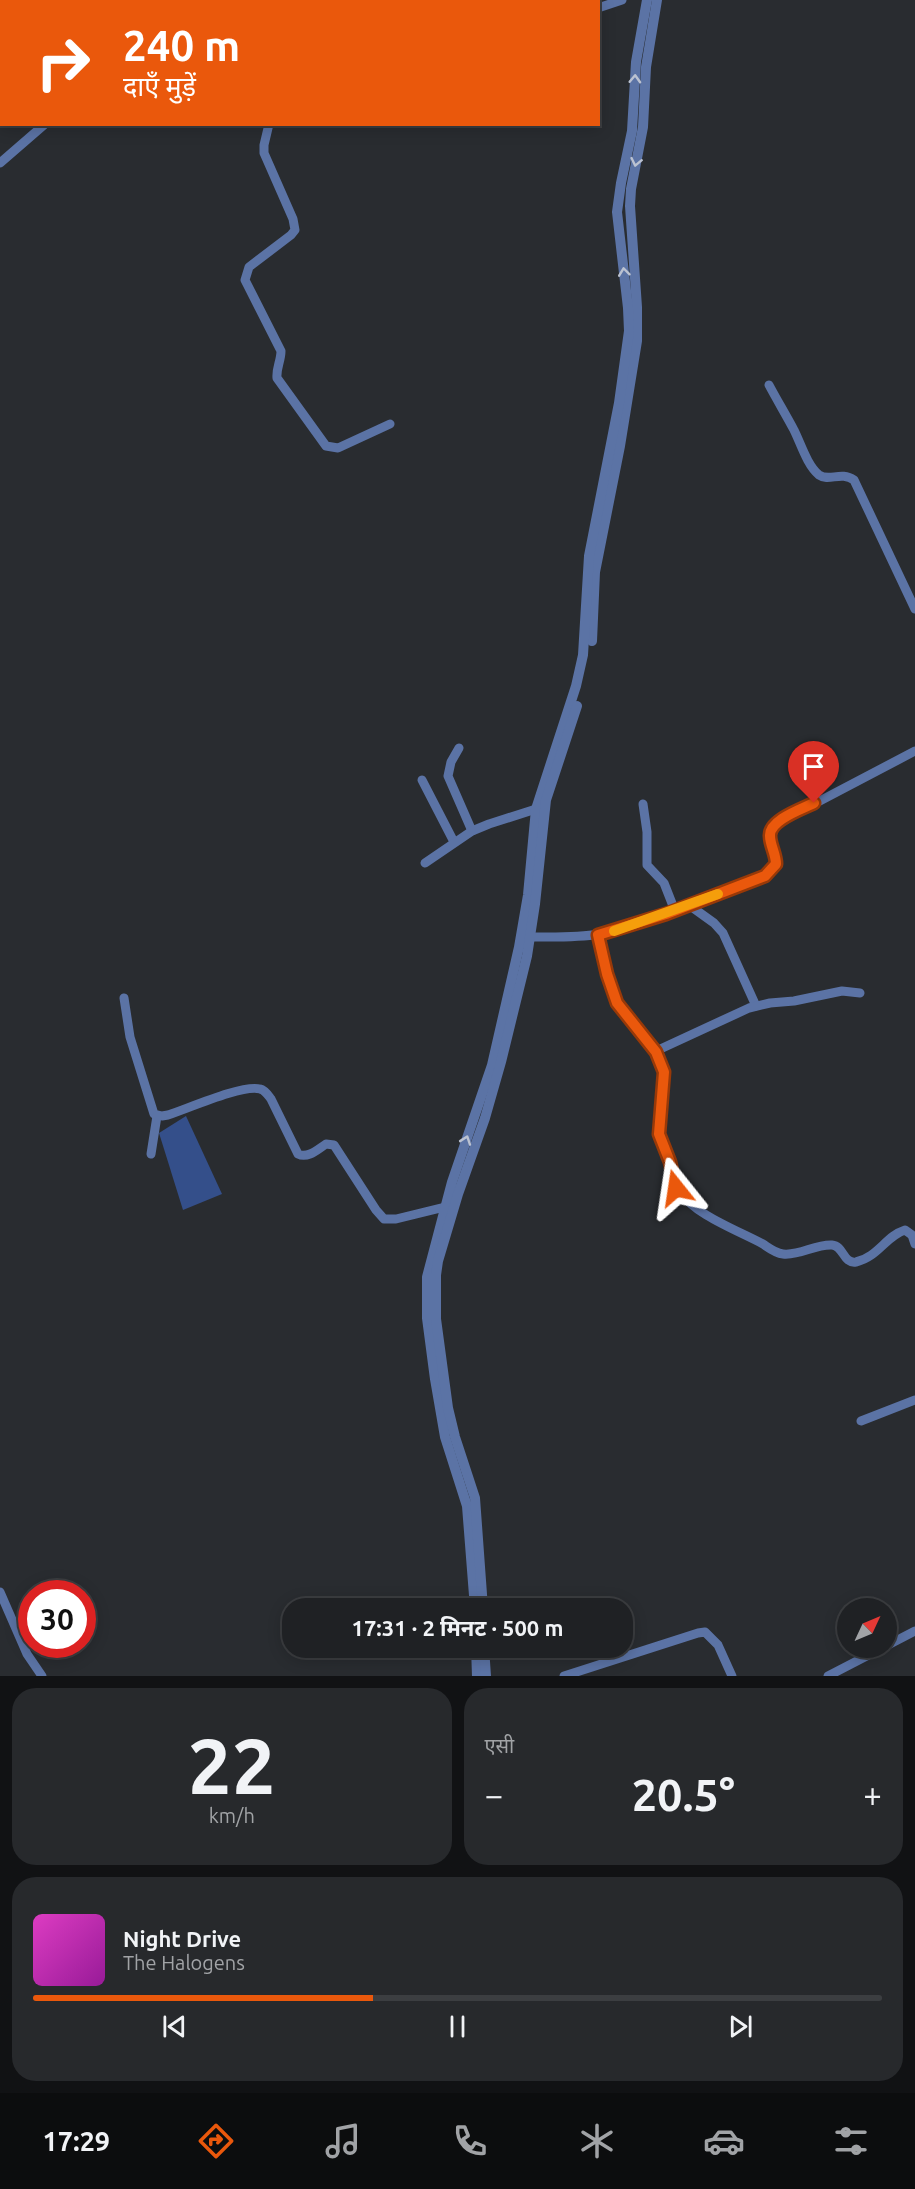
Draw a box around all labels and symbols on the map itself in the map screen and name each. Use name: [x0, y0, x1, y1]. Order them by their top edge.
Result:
one-way arrow: [629, 75, 642, 84]
one-way arrow: [630, 157, 643, 167]
one-way arrow: [618, 268, 631, 277]
pin: [788, 741, 839, 803]
one-way arrow: [459, 1135, 471, 1146]
position arrow: [644, 1156, 708, 1220]
speed limit sign: 30: [18, 1580, 96, 1658]
north arrow: [837, 1598, 897, 1658]

